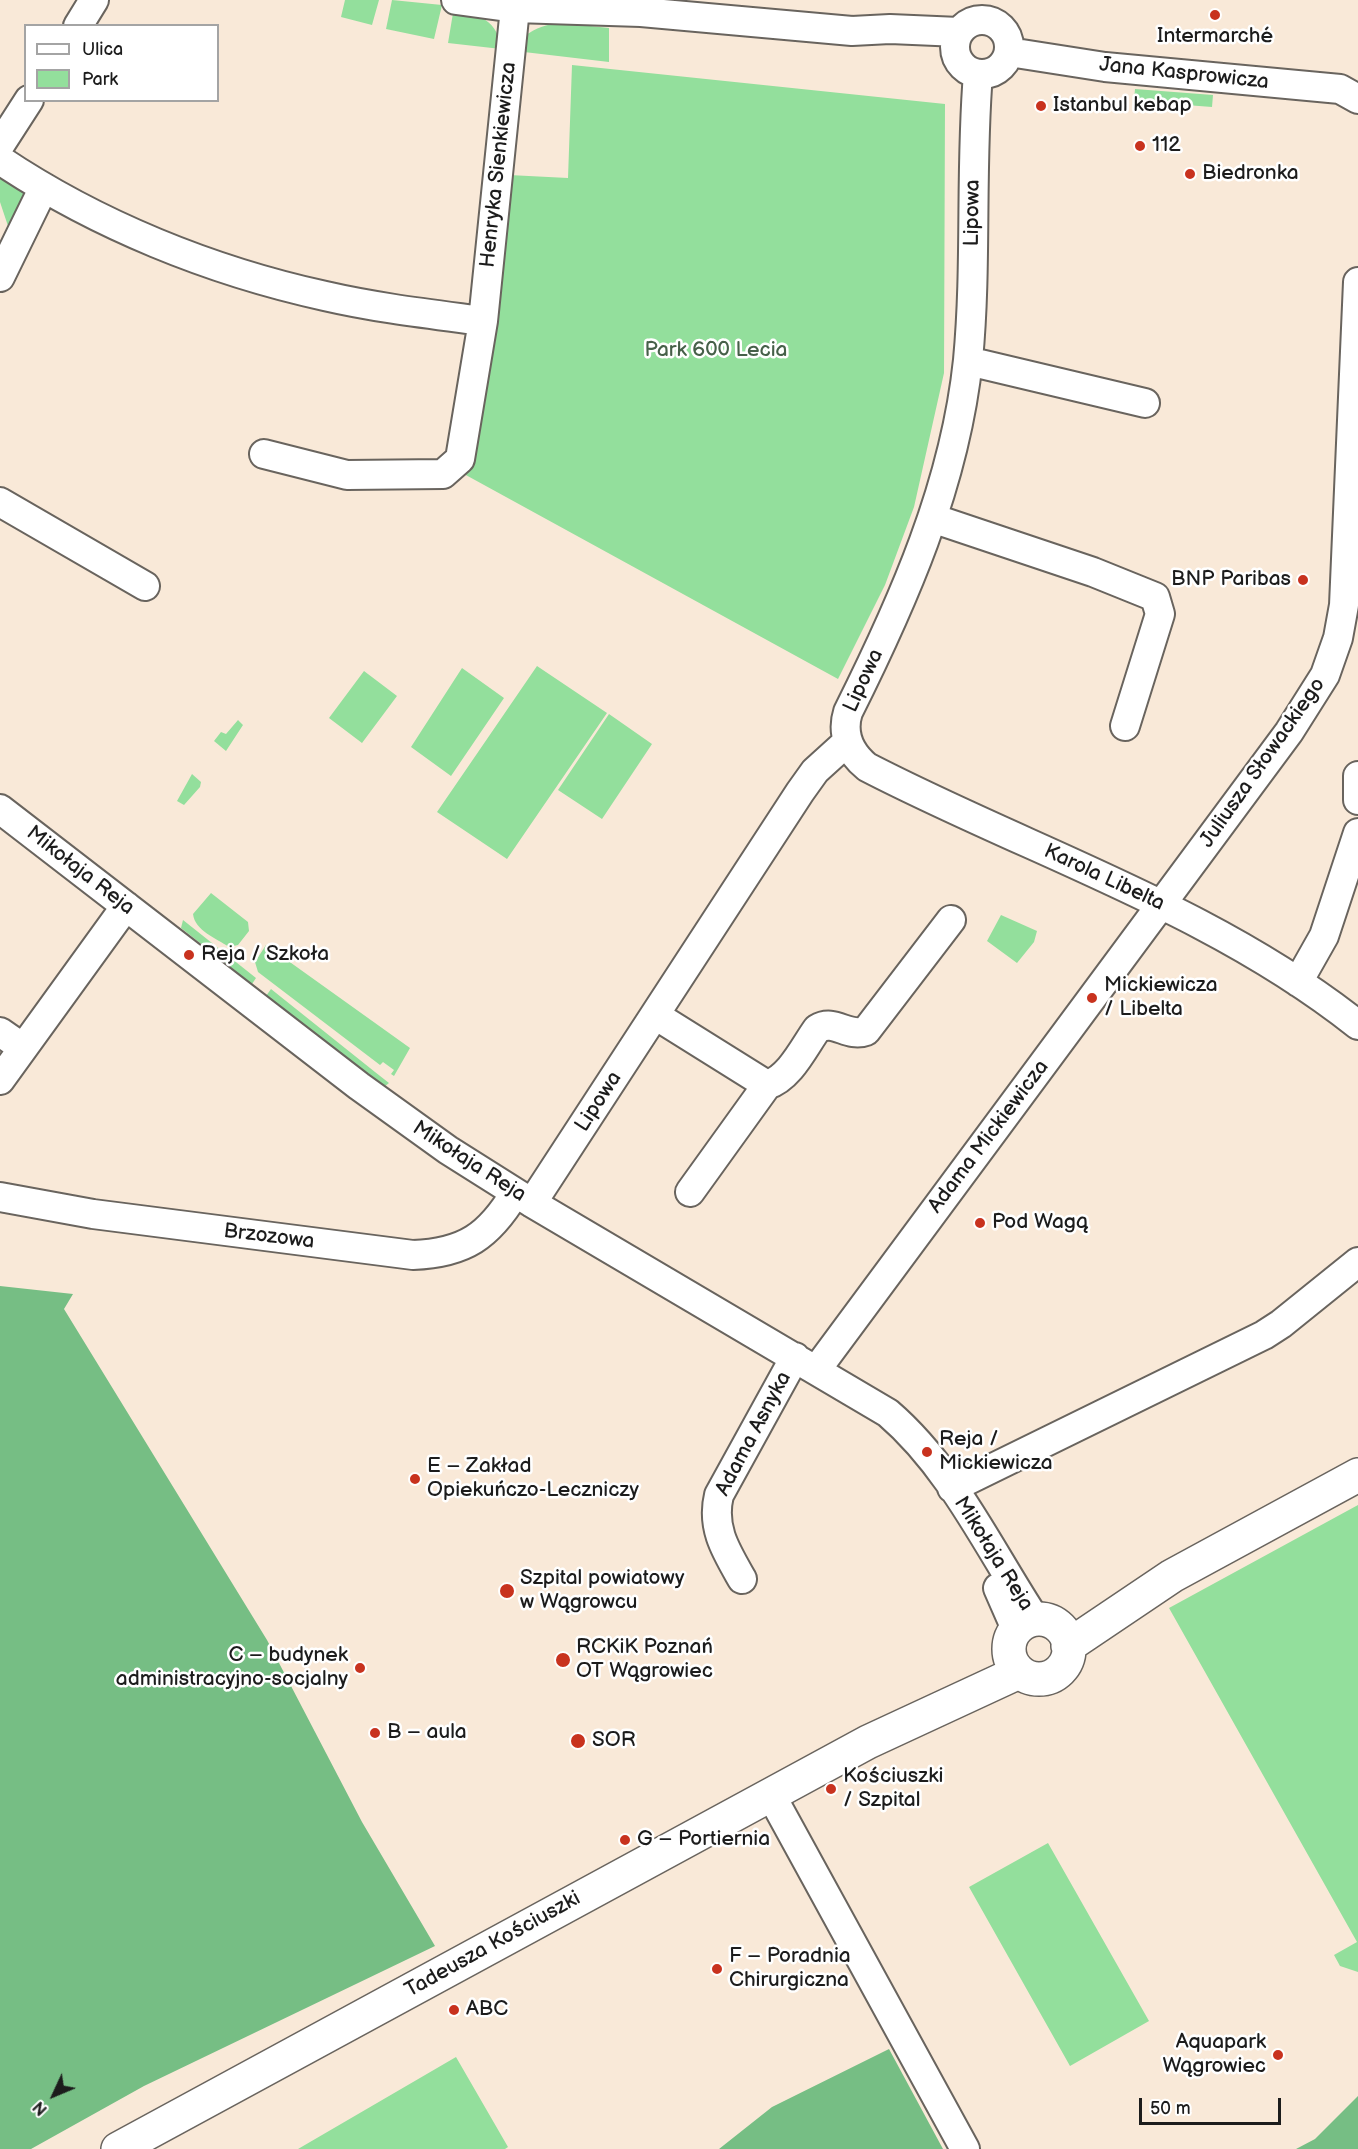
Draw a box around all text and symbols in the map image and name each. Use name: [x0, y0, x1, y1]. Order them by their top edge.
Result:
marker: Intermarché: [1208, 8, 1222, 22]
legend: [24, 24, 219, 102]
place label: Intermarché: [1157, 24, 1273, 50]
text: Ulica: [82, 39, 123, 60]
street label: Jana Kasprowicza: [1098, 53, 1270, 95]
street label: Henryka Sienkiewicza: [476, 61, 522, 269]
text: Park: [82, 69, 118, 90]
place label: Istanbul kebap: [1053, 93, 1192, 119]
marker: Istanbul kebap: [1034, 99, 1048, 113]
place label: 112: [1152, 133, 1181, 159]
marker: 112: [1133, 139, 1147, 153]
place label: Biedronka: [1202, 161, 1299, 187]
marker: Biedronka: [1183, 167, 1197, 181]
street label: Lipowa: [960, 179, 986, 247]
park label: Park 600 Lecia: [645, 338, 787, 364]
place label: BNP Paribas: [1171, 567, 1291, 593]
marker: BNP Paribas: [1296, 573, 1310, 587]
street label: Lipowa: [838, 645, 890, 717]
street label: Juliusza Słowackiego: [1195, 673, 1331, 853]
street label: Mikołaja Reja: [21, 821, 139, 921]
street label: Karola Libelta: [1040, 839, 1168, 917]
place label: Reja / Szkoła: [201, 942, 329, 968]
marker: Reja / Szkoła: [182, 948, 196, 962]
place label: Mickiewicza / Libelta: [1104, 973, 1218, 1023]
marker: Mickiewicza / Libelta: [1085, 991, 1099, 1005]
street label: Adama Mickiewicza: [923, 1056, 1055, 1218]
street label: Lipowa: [570, 1067, 628, 1137]
street label: Mikołaja Reja: [408, 1116, 530, 1208]
place label: Pod Wagą: [992, 1210, 1088, 1236]
marker: Pod Wagą: [973, 1216, 987, 1230]
street label: Brzozowa: [222, 1219, 316, 1255]
street label: Adama Asnyka: [711, 1368, 797, 1500]
place label: Reja / Mickiewicza: [939, 1427, 1053, 1477]
marker: Reja / Mickiewicza: [920, 1445, 934, 1459]
place label: E – Zakład Opiekuńczo-Leczniczy: [427, 1454, 639, 1504]
marker: E – Zakład Opiekuńczo-Leczniczy: [408, 1472, 422, 1486]
street label: Mikołaja Reja: [948, 1492, 1038, 1616]
place label: Szpital powiatowy w Wągrowcu: [520, 1566, 685, 1616]
marker: Szpital powiatowy w Wągrowcu: [498, 1582, 516, 1600]
place label: RCKiK Poznań OT Wągrowiec: [576, 1635, 713, 1685]
place label: C – budynek administracyjno-socjalny: [116, 1643, 348, 1693]
marker: RCKiK Poznań OT Wągrowiec: [554, 1651, 572, 1669]
marker: C – budynek administracyjno-socjalny: [353, 1661, 367, 1675]
place label: B – aula: [387, 1720, 467, 1746]
marker: B – aula: [368, 1726, 382, 1740]
place label: SOR: [592, 1728, 636, 1754]
marker: SOR: [569, 1732, 587, 1750]
place label: Kościuszki / Szpital: [843, 1764, 943, 1814]
marker: Kościuszki / Szpital: [824, 1782, 838, 1796]
place label: G – Portiernia: [637, 1827, 770, 1853]
marker: G – Portiernia: [618, 1833, 632, 1847]
street label: Tadeusza Kościuszki: [401, 1886, 585, 2004]
place label: F – Poradnia Chirurgiczna: [729, 1944, 851, 1994]
marker: F – Poradnia Chirurgiczna: [710, 1962, 724, 1976]
place label: ABC: [466, 1997, 508, 2023]
marker: ABC: [447, 2003, 461, 2017]
place label: Aquapark Wągrowiec: [1162, 2030, 1266, 2080]
marker: Aquapark Wągrowiec: [1271, 2048, 1285, 2062]
north arrow: [24, 2065, 84, 2125]
scale bar: [1142, 2086, 1284, 2124]
text: N: [30, 2097, 52, 2119]
text: 50 m: [1150, 2098, 1191, 2119]

